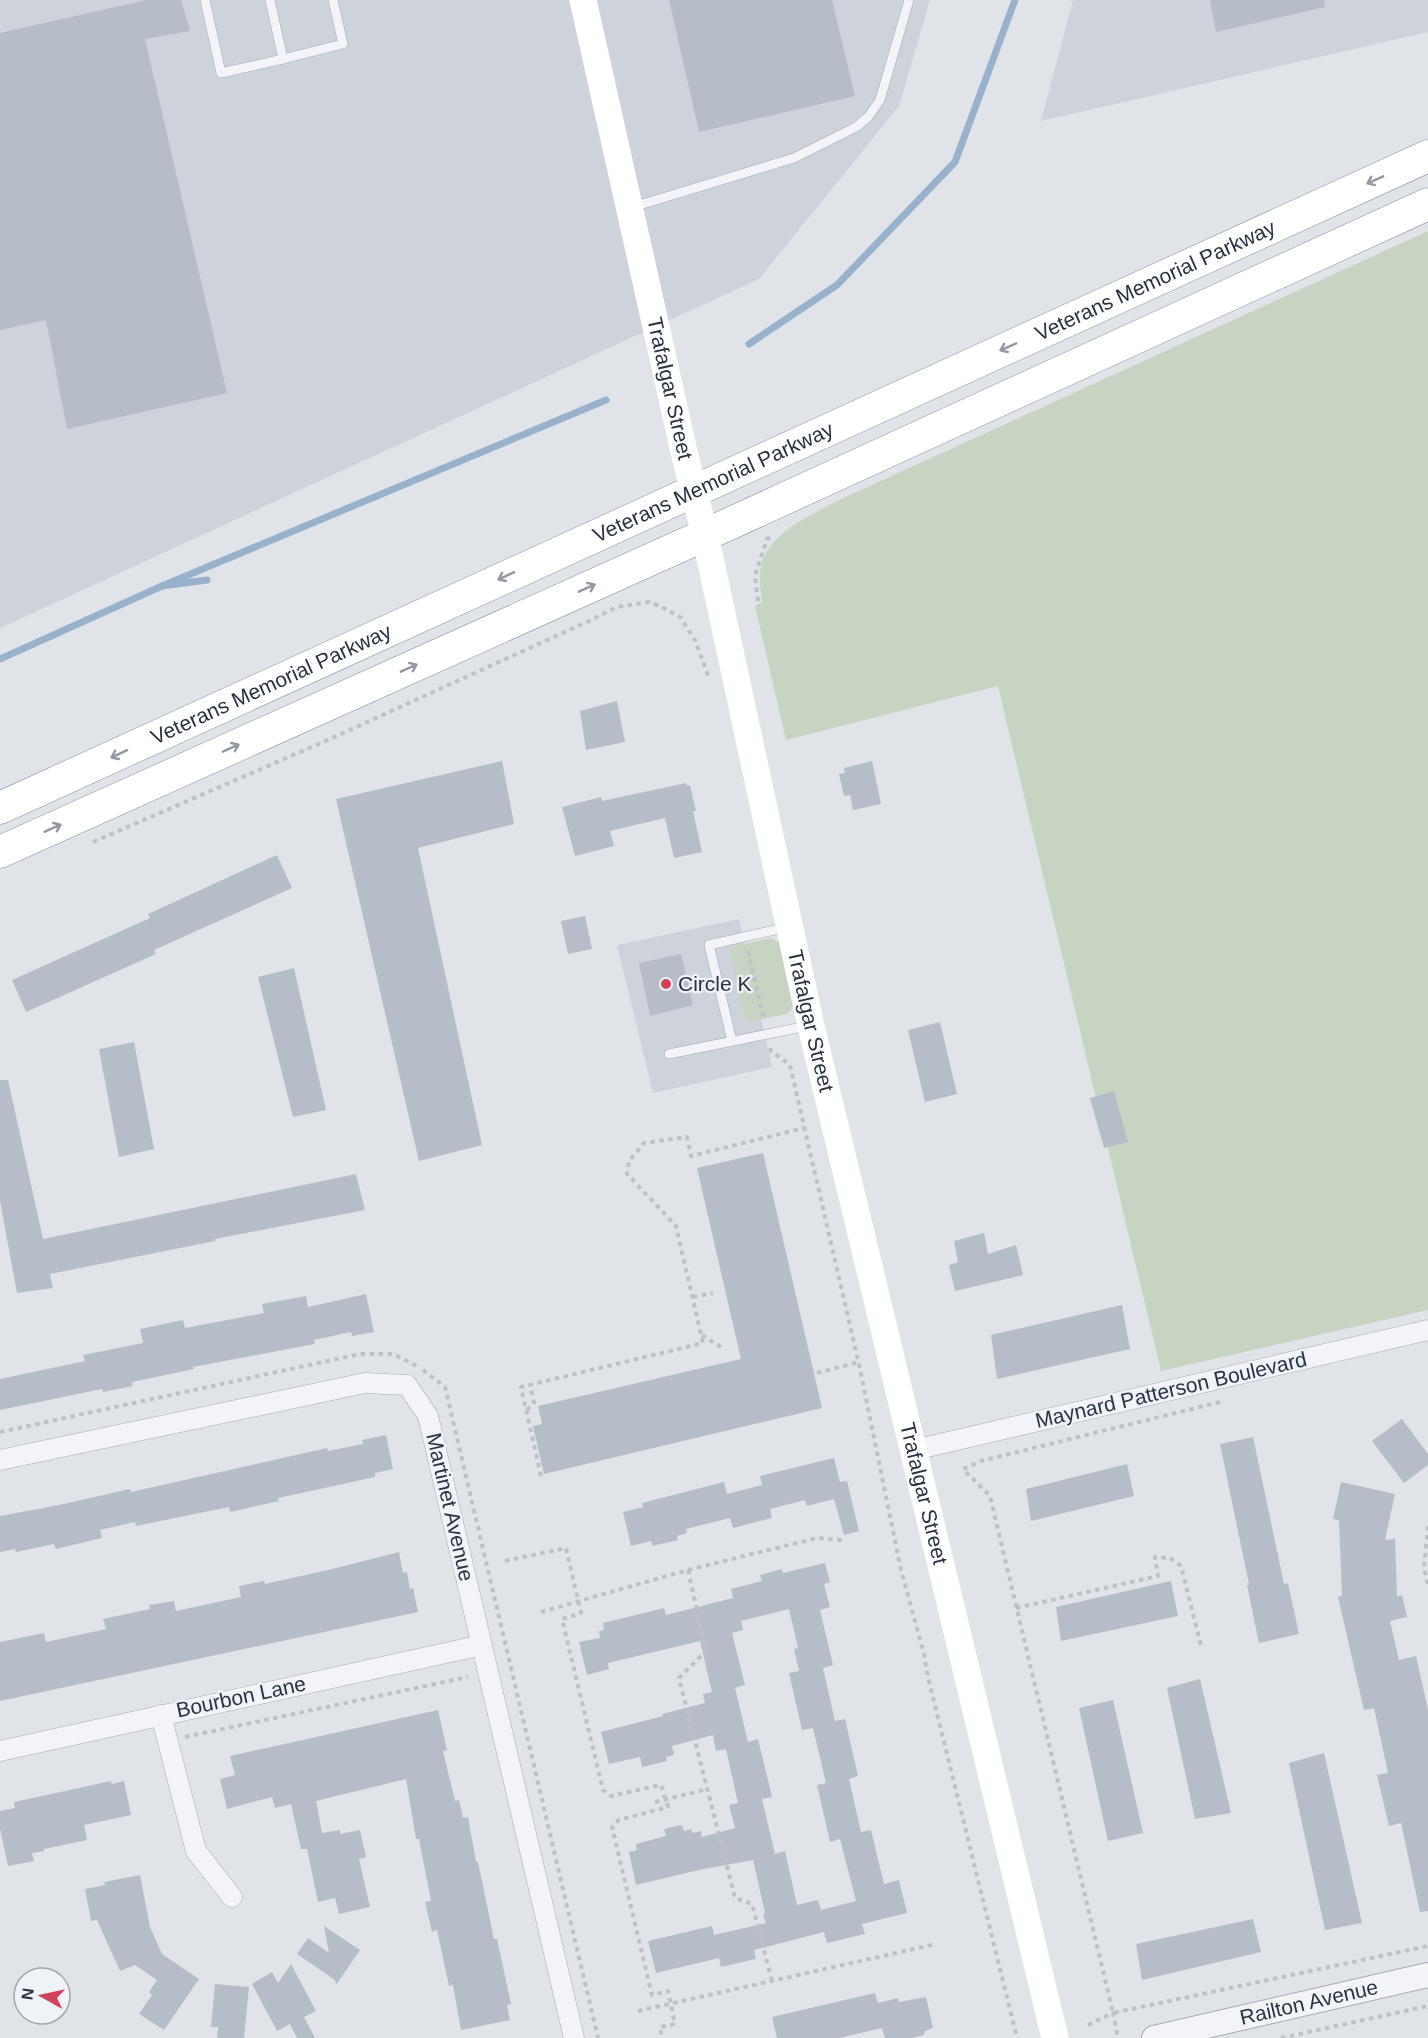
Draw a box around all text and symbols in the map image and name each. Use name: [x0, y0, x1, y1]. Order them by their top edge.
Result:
one-way arrow: [1366, 175, 1384, 187]
street label: Veterans Memorial Parkway: [1031, 215, 1279, 345]
street label: Trafalgar Street: [643, 315, 698, 462]
one-way arrow: [1000, 342, 1018, 353]
street label: Veterans Memorial Parkway: [589, 417, 837, 547]
one-way arrow: [498, 571, 516, 583]
one-way arrow: [577, 582, 596, 593]
street label: Veterans Memorial Parkway: [147, 619, 395, 749]
one-way arrow: [400, 662, 418, 673]
one-way arrow: [222, 742, 240, 753]
one-way arrow: [110, 748, 128, 760]
one-way arrow: [44, 822, 62, 833]
street label: Trafalgar Street: [784, 948, 839, 1094]
place label: Circle K: [678, 972, 752, 995]
marker: Circle K: [659, 977, 673, 991]
street label: Maynard Patterson Boulevard: [1033, 1347, 1309, 1432]
street label: Trafalgar Street: [896, 1420, 952, 1567]
street label: Martinet Avenue: [422, 1431, 479, 1583]
street label: Bourbon Lane: [174, 1672, 308, 1721]
north arrow: [12, 1966, 72, 2026]
street label: Railton Avenue: [1238, 1975, 1380, 2029]
text: N: [18, 1987, 37, 2001]

